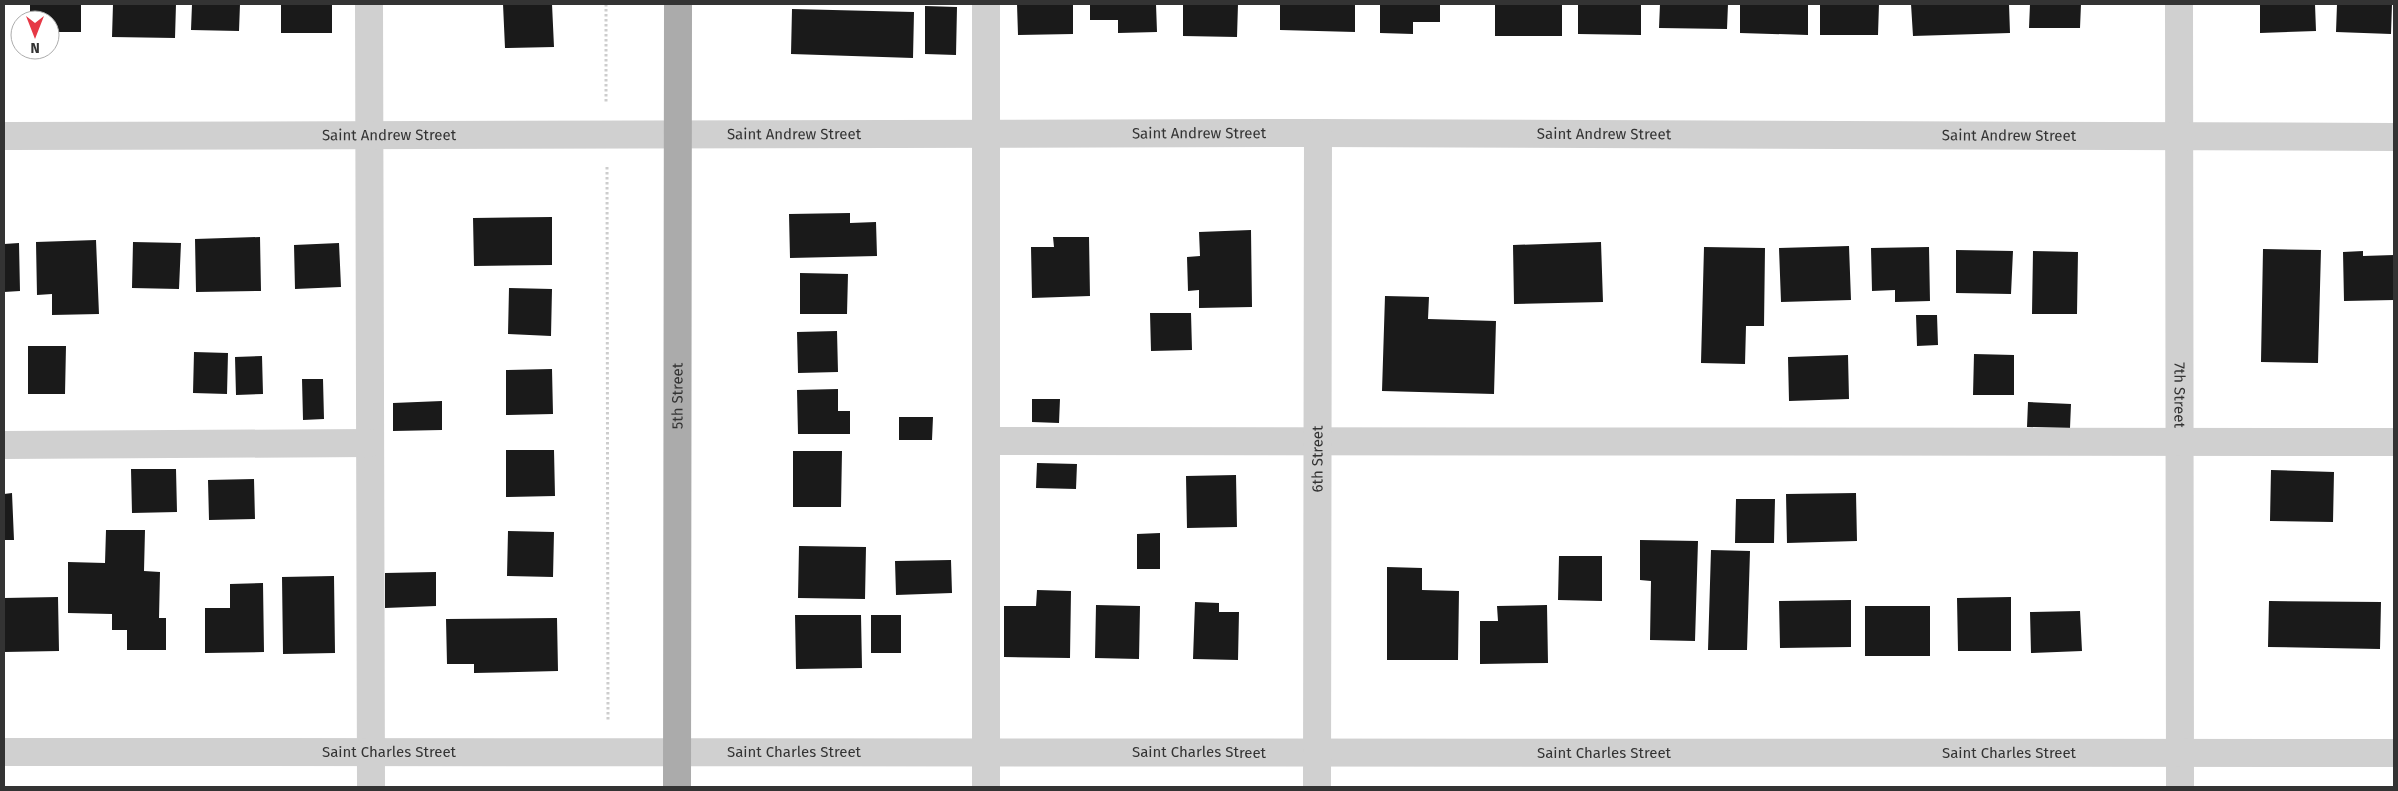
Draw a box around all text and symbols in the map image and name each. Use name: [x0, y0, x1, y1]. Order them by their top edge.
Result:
north arrow: [10, 10, 60, 60]
text: N: [30, 39, 40, 56]
street label: Saint Andrew Street: [1132, 124, 1267, 142]
street label: Saint Andrew Street: [727, 125, 862, 143]
street label: Saint Andrew Street: [1537, 125, 1672, 143]
street label: Saint Andrew Street: [322, 126, 457, 144]
street label: Saint Andrew Street: [1942, 126, 2077, 145]
street label: 5th Street: [668, 362, 687, 429]
street label: 7th Street: [2170, 362, 2189, 428]
street label: 6th Street: [1308, 425, 1327, 492]
street label: Saint Charles Street: [322, 743, 457, 761]
street label: Saint Charles Street: [727, 743, 862, 761]
street label: Saint Charles Street: [1132, 743, 1267, 762]
street label: Saint Charles Street: [1537, 744, 1672, 762]
street label: Saint Charles Street: [1942, 744, 2077, 762]

